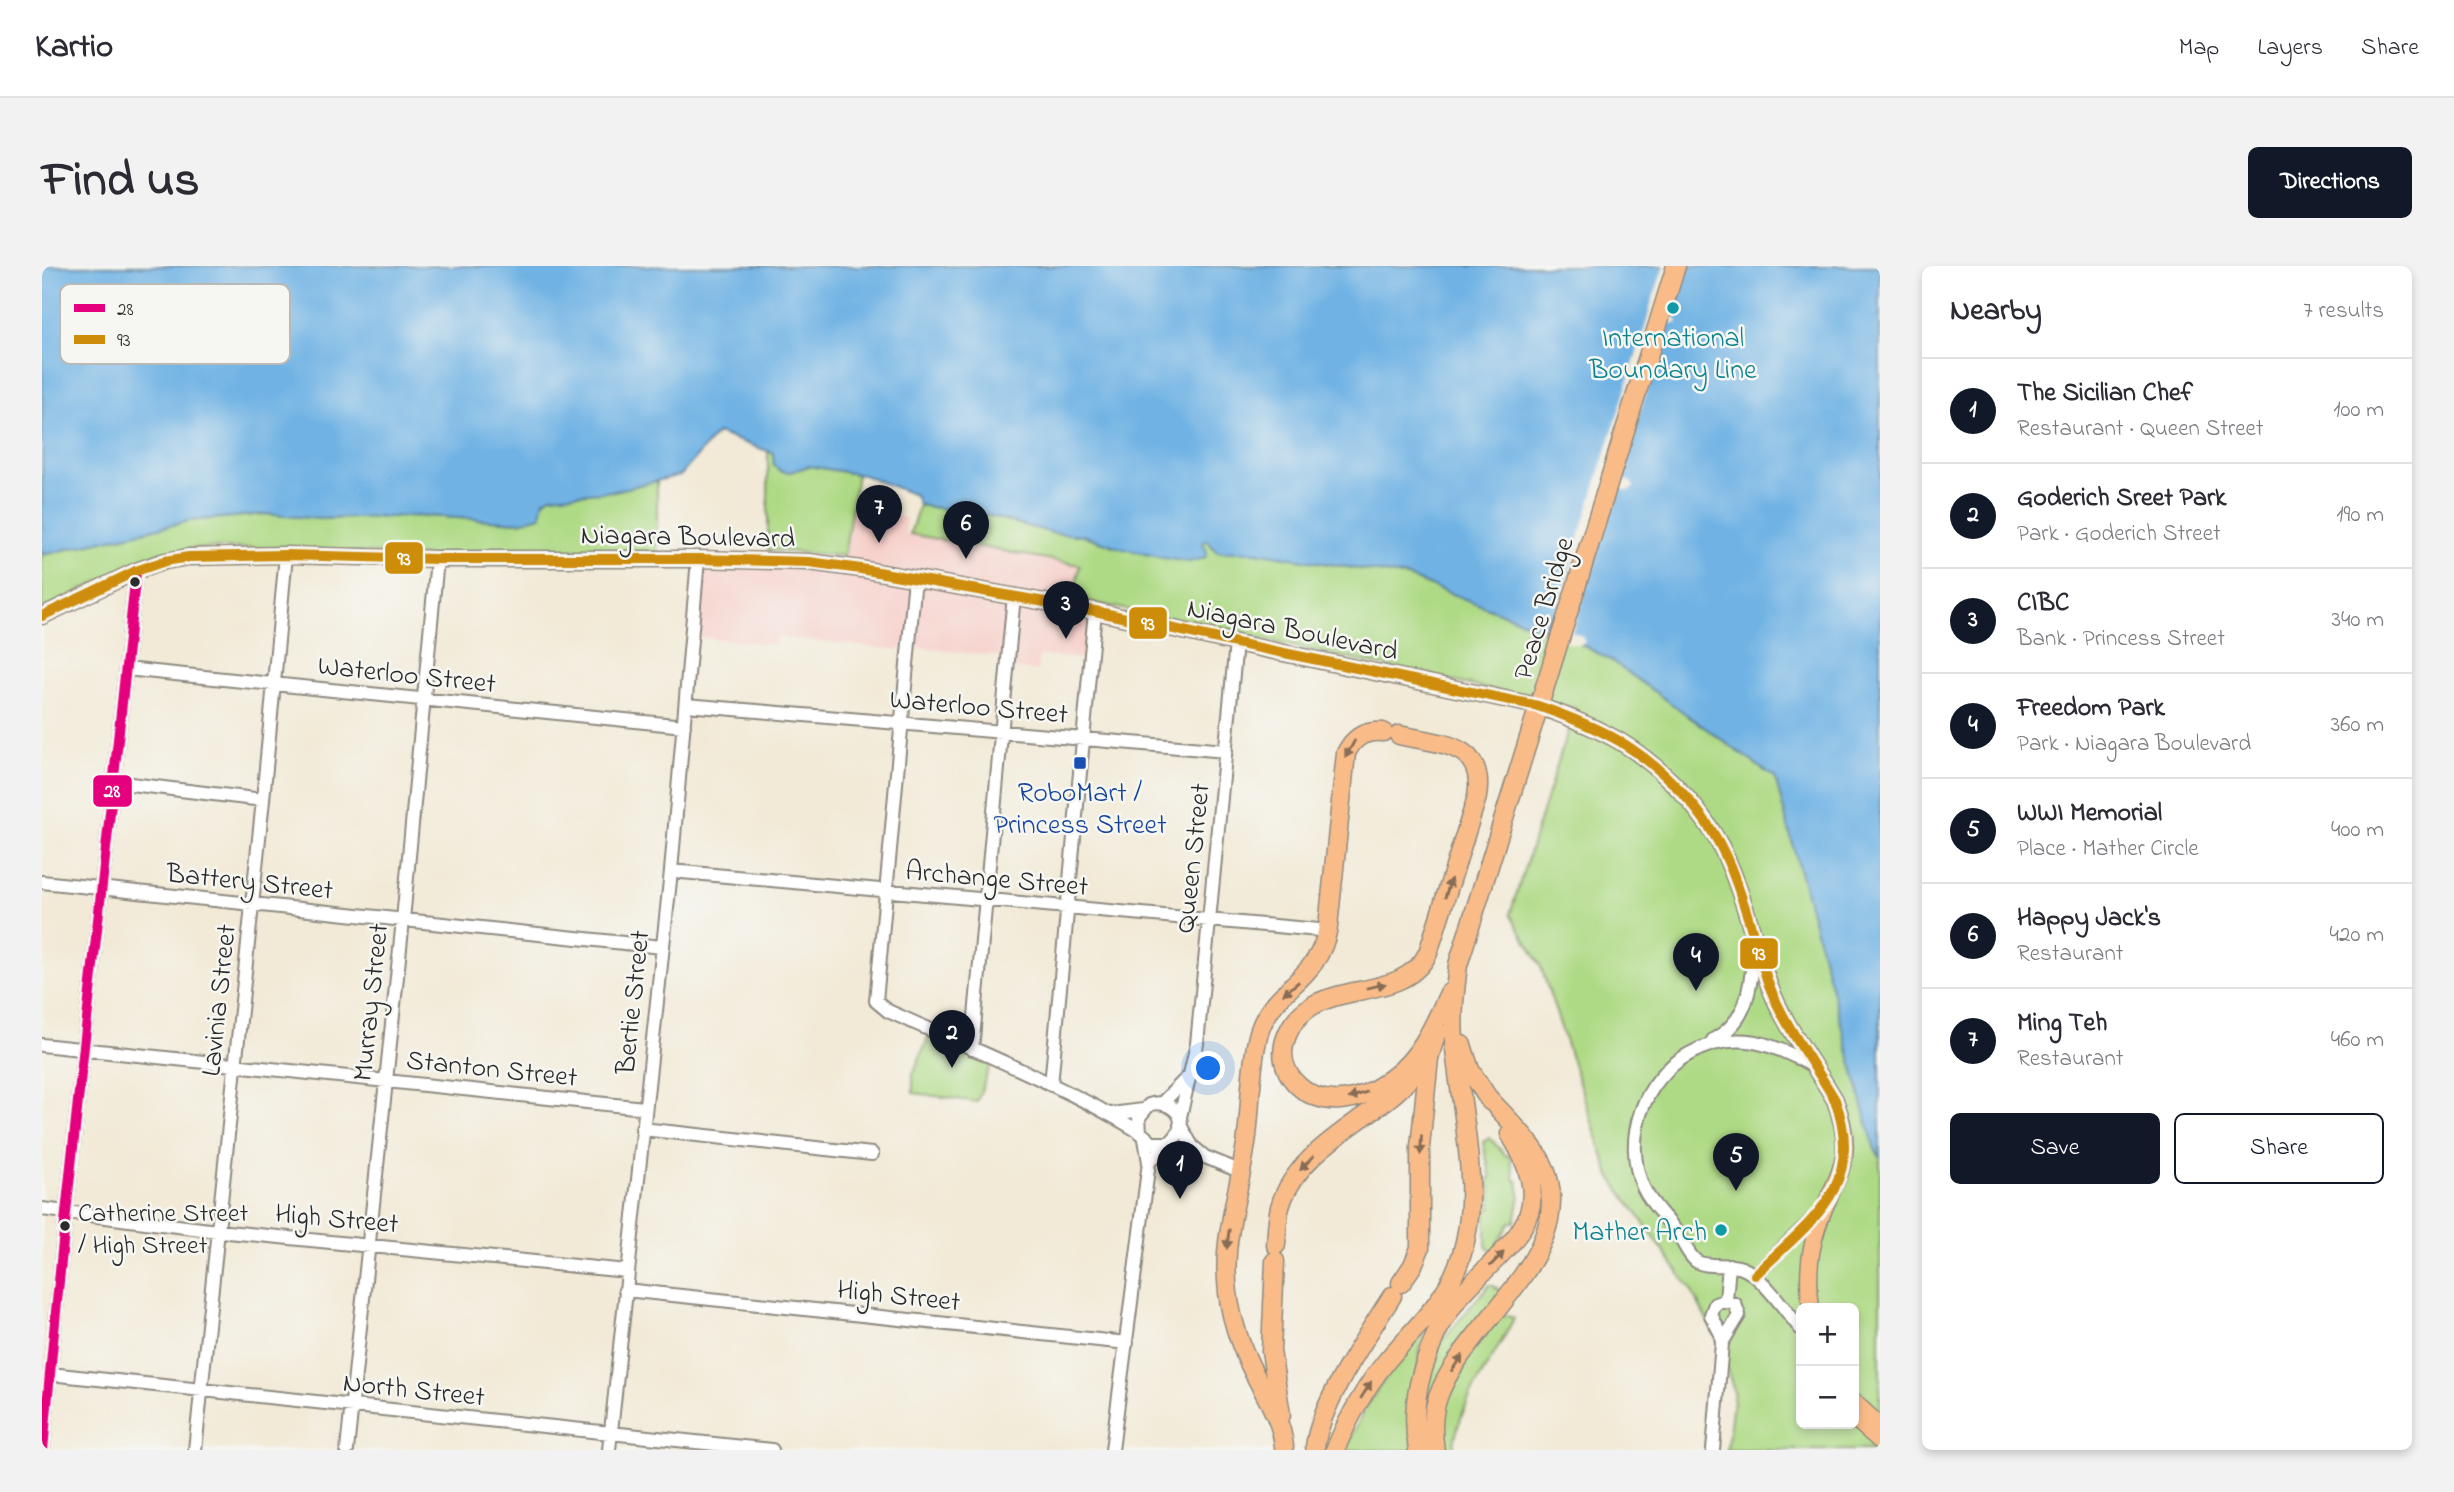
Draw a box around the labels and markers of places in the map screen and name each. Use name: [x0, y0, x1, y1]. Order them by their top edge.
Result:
marker: International Boundary Line: [1665, 300, 1681, 316]
place label: International Boundary Line: [1589, 319, 1757, 392]
pin: 7: [856, 485, 902, 543]
pin: 6: [943, 501, 989, 559]
unlabelled marker: [128, 575, 142, 589]
pin: 3: [1043, 581, 1089, 639]
marker: RoboMart / Princess Street: [1072, 755, 1088, 771]
place label: RoboMart / Princess Street: [993, 774, 1167, 847]
pin: 4: [1673, 933, 1719, 991]
pin: 2: [929, 1010, 975, 1068]
pin: 5: [1713, 1133, 1759, 1191]
pin: 1: [1157, 1141, 1203, 1199]
place label: Catherine Street / High Street: [78, 1196, 249, 1266]
place label: Mather Arch: [1572, 1213, 1707, 1254]
marker: Catherine Street / High Street: [58, 1219, 72, 1233]
marker: Mather Arch: [1713, 1222, 1729, 1238]

